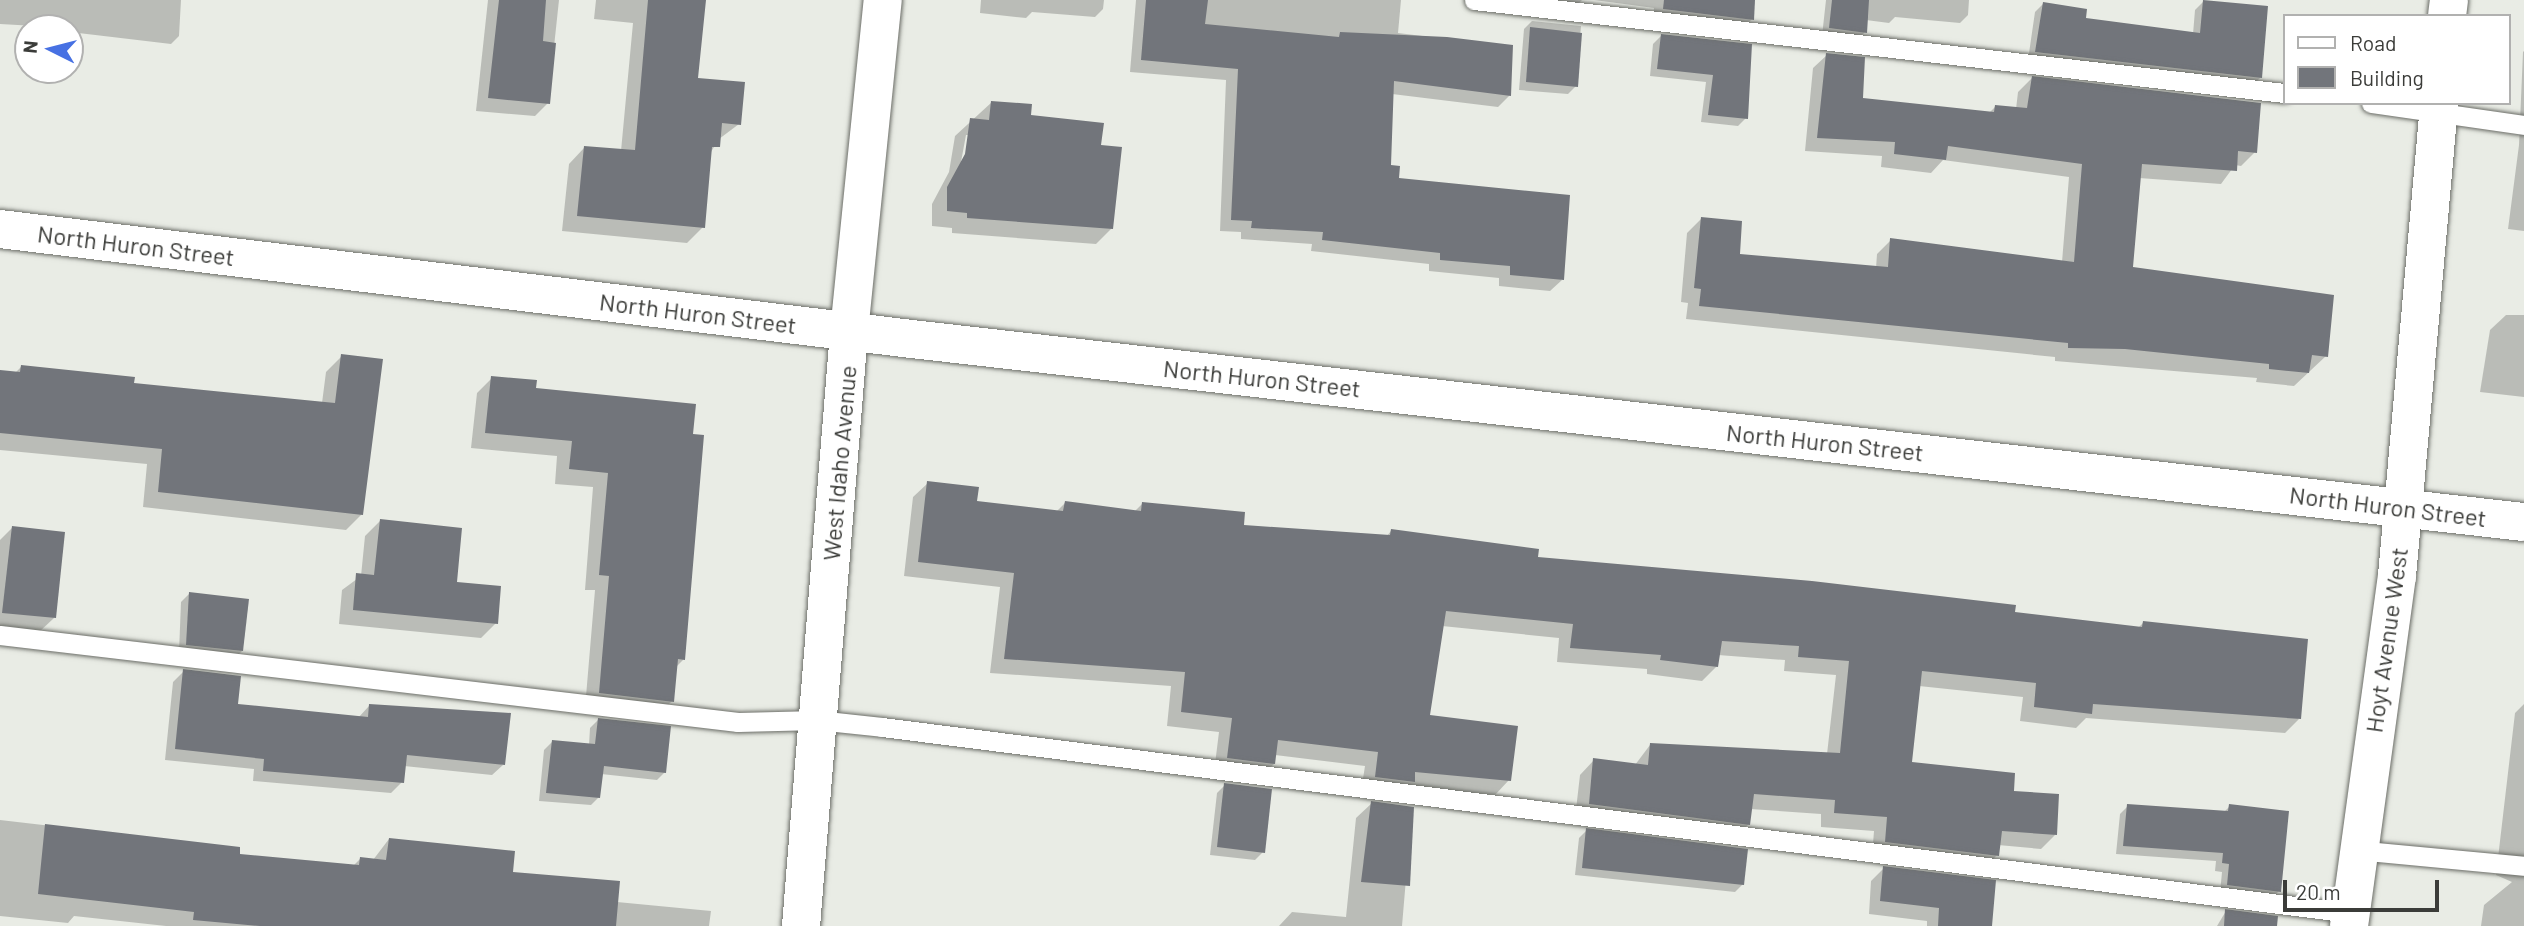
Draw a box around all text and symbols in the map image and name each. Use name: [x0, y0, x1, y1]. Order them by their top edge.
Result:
north arrow: [14, 14, 84, 84]
legend: [2282, 14, 2510, 105]
text: Road: [2350, 30, 2396, 55]
text: N: [18, 39, 42, 54]
text: Building: [2350, 65, 2424, 90]
street label: North Huron Street: [36, 219, 236, 271]
street label: North Huron Street: [598, 287, 798, 339]
street label: North Huron Street: [1162, 353, 1362, 403]
street label: West Idaho Avenue: [816, 364, 862, 562]
street label: North Huron Street: [1725, 417, 1925, 467]
street label: North Huron Street: [2288, 480, 2488, 532]
street label: Hoyt Avenue West: [2359, 546, 2413, 734]
scale bar: [2286, 866, 2442, 910]
text: 20 m: [2296, 879, 2341, 904]

